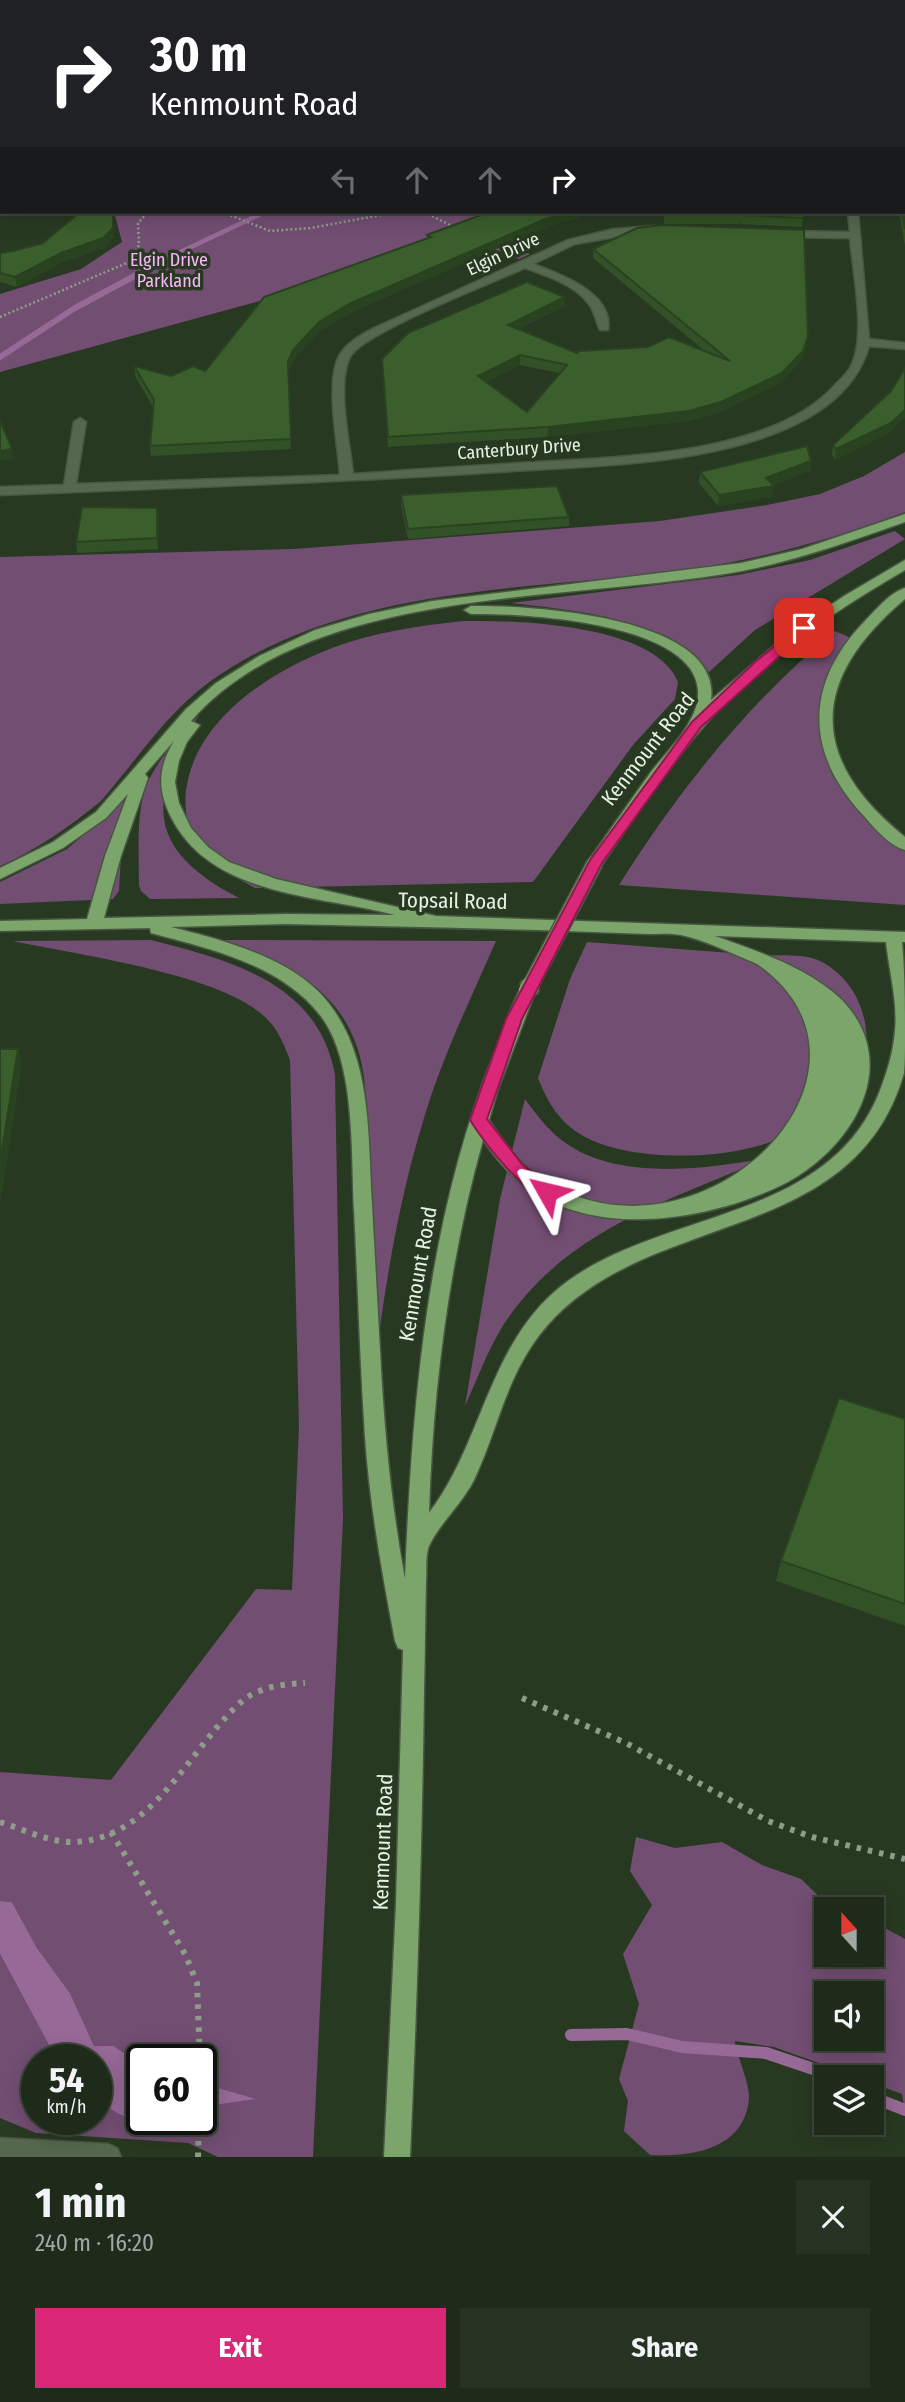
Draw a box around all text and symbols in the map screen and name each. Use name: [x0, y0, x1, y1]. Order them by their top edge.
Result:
text: 30 m: [150, 25, 248, 84]
icon: right: [35, 28, 126, 119]
text: Kenmount Road: [150, 85, 359, 123]
icon: left: [325, 161, 363, 199]
icon: ahead: [398, 161, 436, 199]
icon: ahead: [471, 161, 509, 199]
icon: right: [544, 161, 582, 199]
street label: Elgin Drive: [463, 228, 543, 280]
park label: Elgin Drive Parkland: [130, 249, 208, 292]
street label: Canterbury Drive: [457, 434, 582, 464]
pin: [774, 598, 834, 658]
icon: arrive: [785, 609, 823, 647]
street label: Kenmount Road: [596, 687, 700, 811]
street label: Topsail Road: [398, 887, 508, 915]
position arrow: [510, 1155, 584, 1229]
street label: Kenmount Road: [393, 1204, 443, 1344]
street label: Kenmount Road: [368, 1773, 398, 1911]
north arrow: [814, 1897, 884, 1967]
map controls: [814, 1897, 884, 2135]
button: sound: [814, 1981, 884, 2051]
speed limit sign: 60: [126, 2044, 217, 2135]
text: 54: [49, 2059, 84, 2101]
button: layers: [814, 2065, 884, 2135]
text: km/h: [46, 2096, 87, 2118]
text: 1 min: [35, 2178, 126, 2228]
button: close: [796, 2180, 870, 2254]
text: 240 m · 16:20: [35, 2229, 154, 2257]
button: Exit: [35, 2308, 446, 2388]
button: Share: [460, 2308, 870, 2388]

